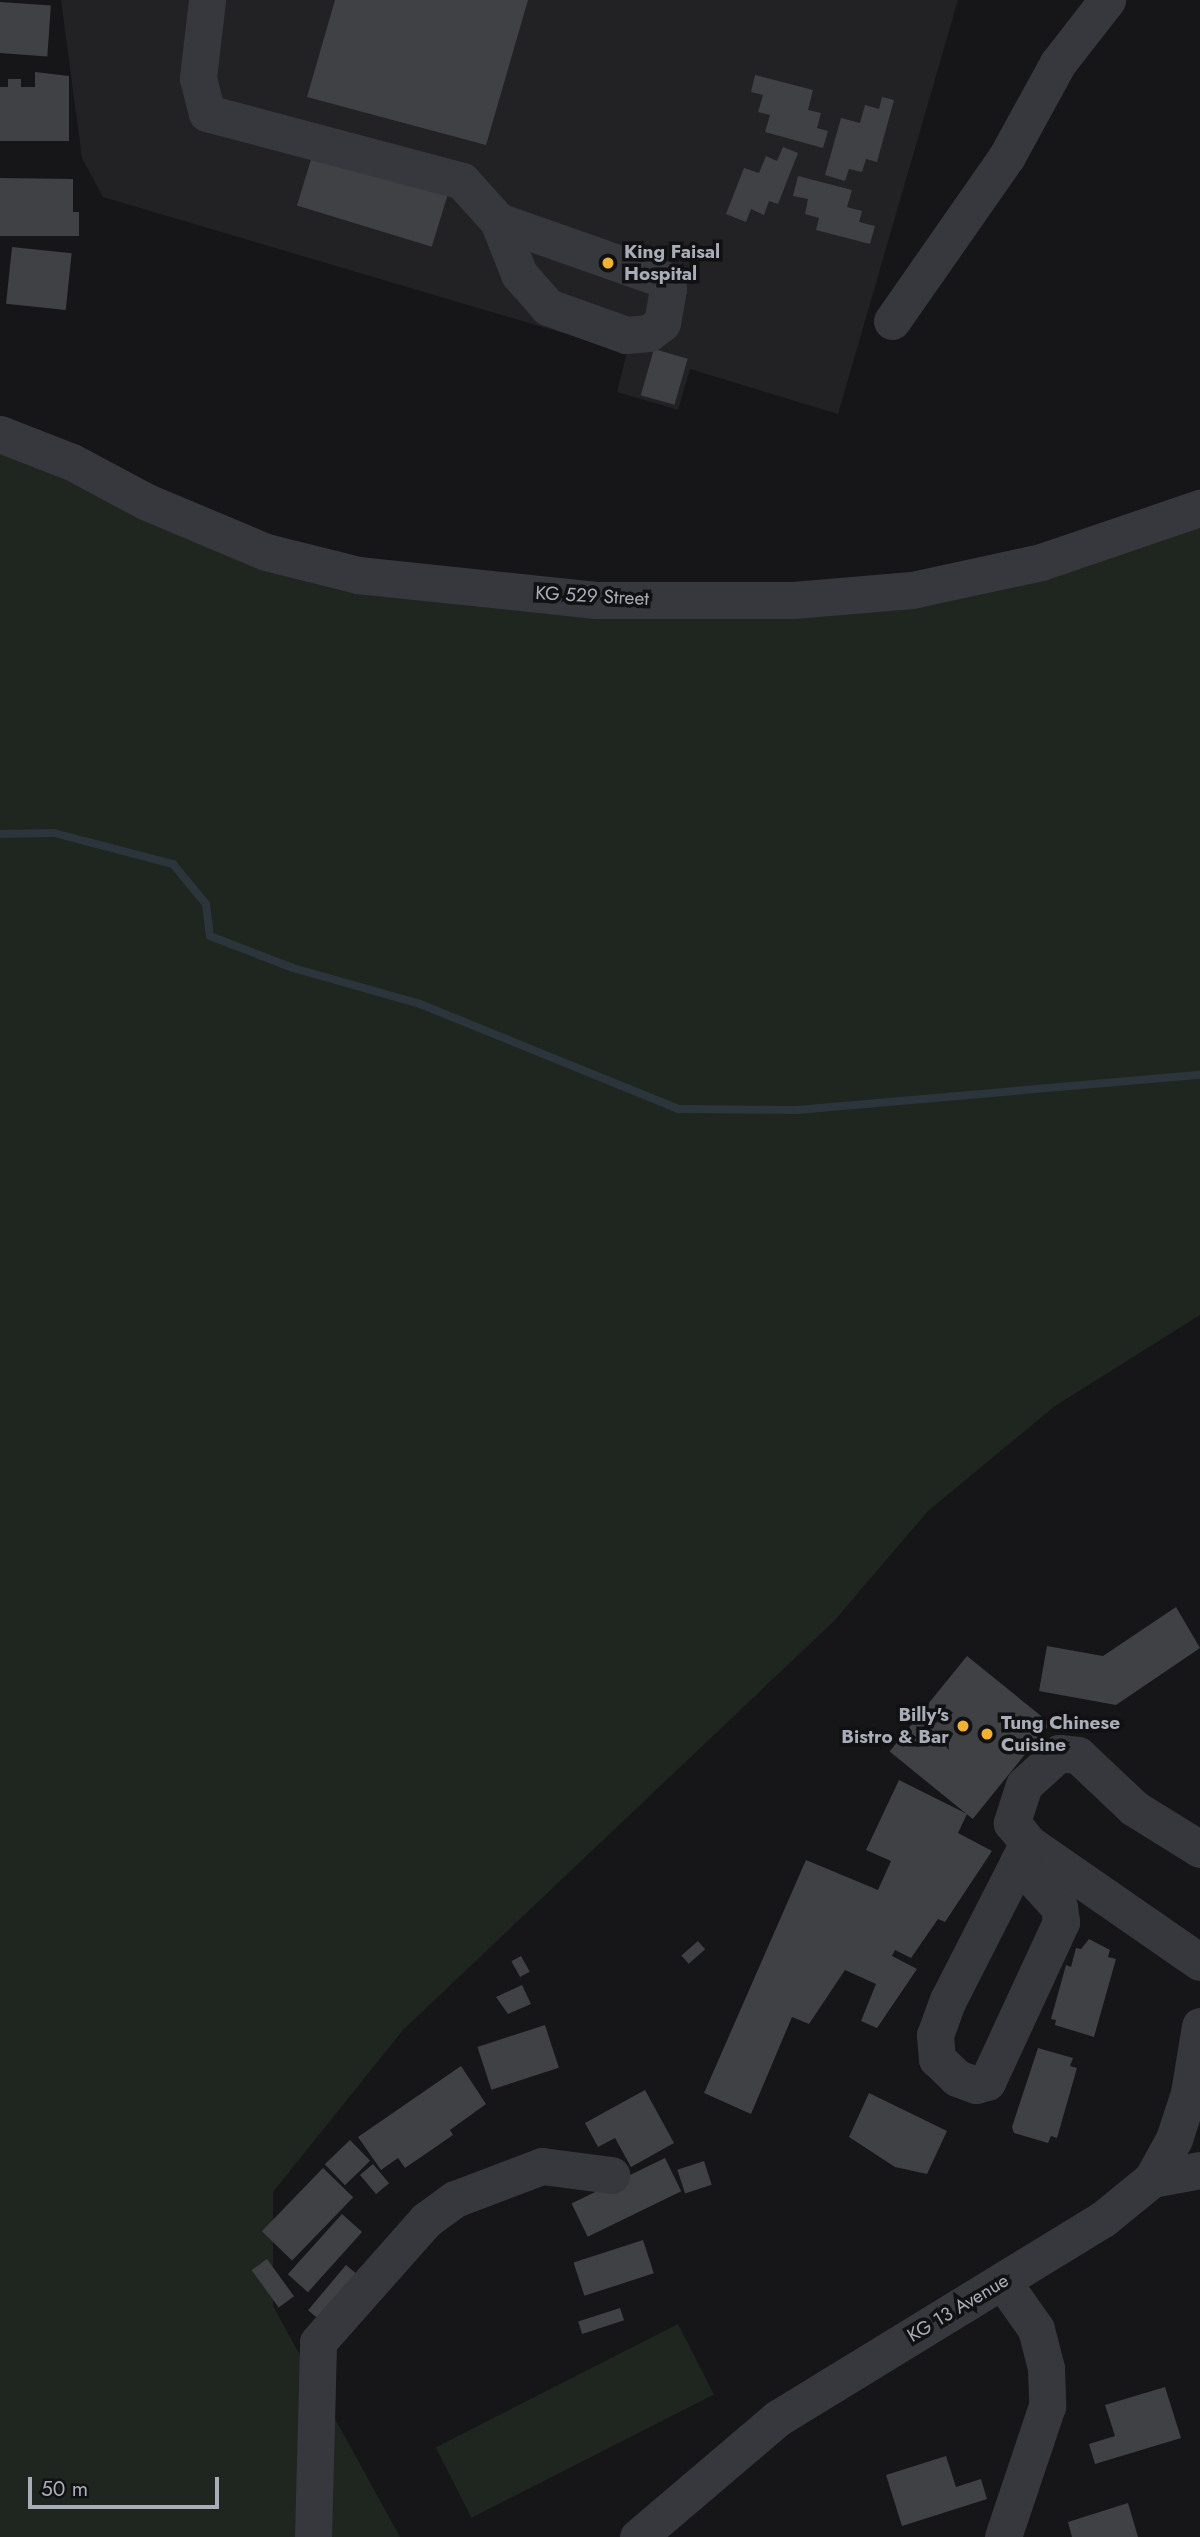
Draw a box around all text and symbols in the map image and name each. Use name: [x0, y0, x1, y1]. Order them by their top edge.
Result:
place label: King Faisal Hospital: [624, 241, 720, 285]
marker: King Faisal Hospital: [598, 253, 618, 273]
street label: KG 529 Street: [535, 582, 649, 610]
place label: Billy's Bistro & Bar: [841, 1704, 949, 1748]
place label: Tung Chinese Cuisine: [1001, 1712, 1120, 1756]
marker: Billy's Bistro & Bar: [955, 1718, 971, 1734]
marker: Tung Chinese Cuisine: [979, 1726, 995, 1742]
street label: KG 13 Avenue: [903, 2269, 1013, 2347]
scale bar: [32, 2464, 222, 2508]
text: 50 m: [41, 2474, 88, 2504]

